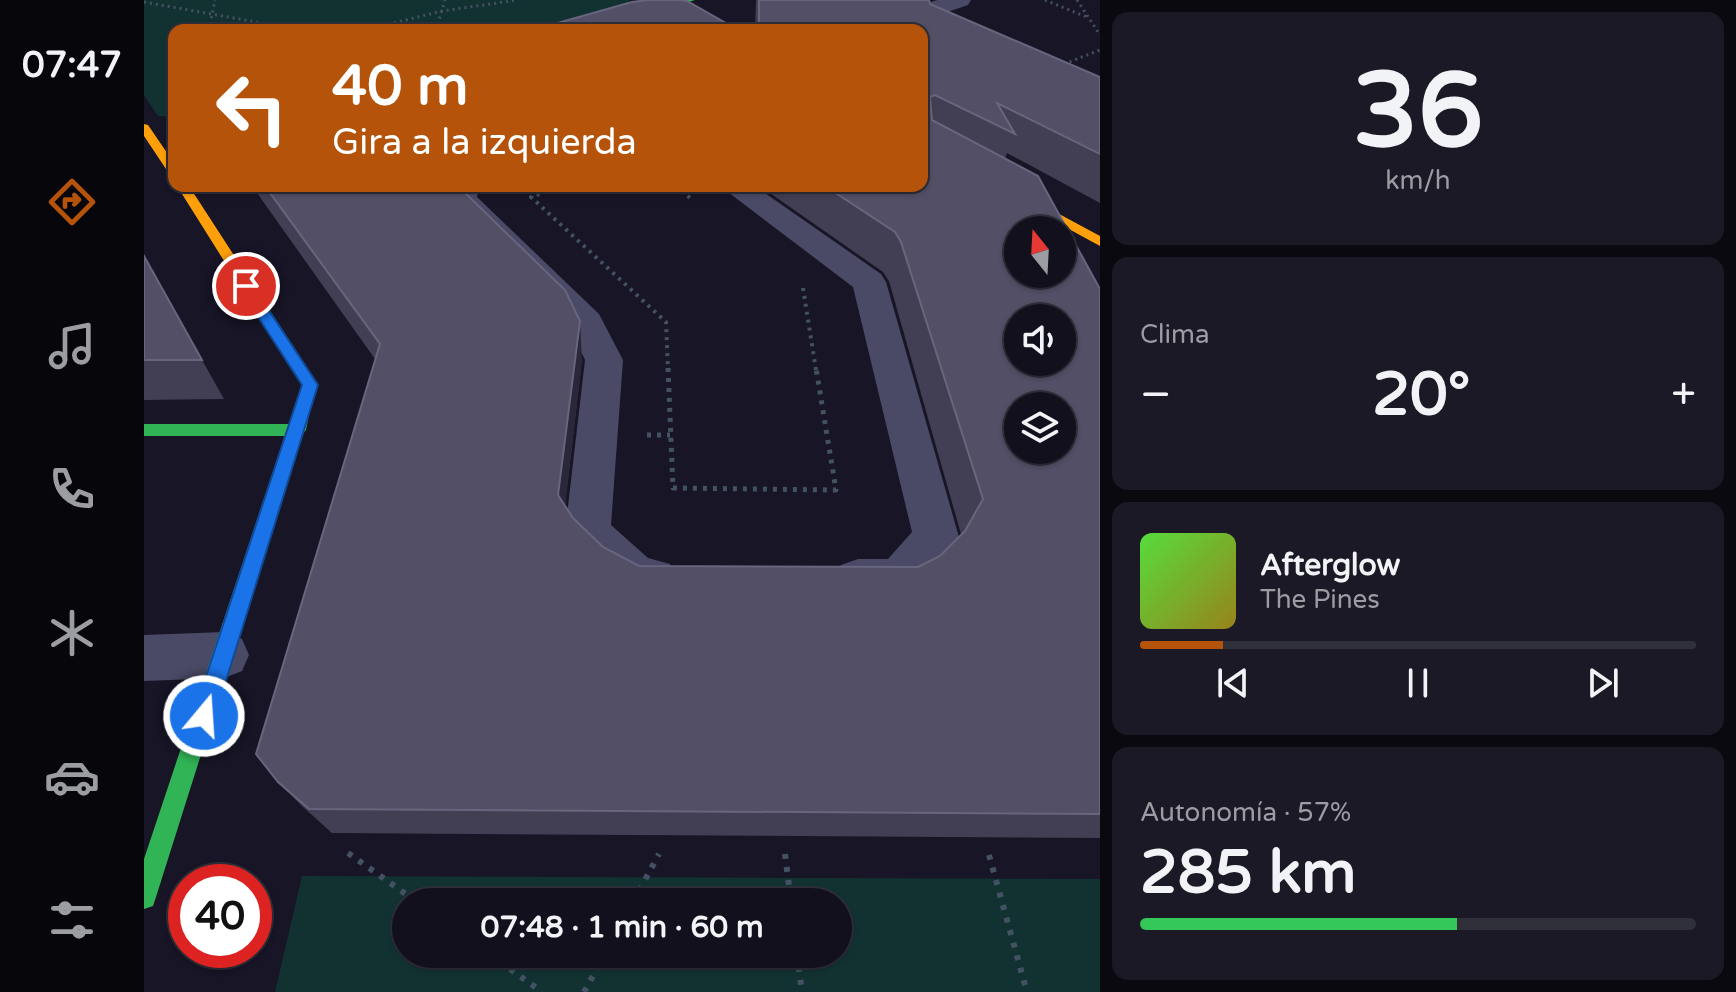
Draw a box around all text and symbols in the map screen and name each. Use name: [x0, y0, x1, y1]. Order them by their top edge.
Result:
text: 07:47: [22, 44, 122, 87]
text: 36: [1353, 50, 1483, 175]
text: 40 m: [332, 53, 468, 120]
icon: left: [200, 56, 304, 160]
text: Gira a la izquierda: [332, 121, 637, 164]
text: km/h: [1385, 165, 1451, 196]
icon: directions: [44, 174, 100, 230]
north arrow: [1004, 216, 1076, 288]
map controls: [1004, 216, 1076, 464]
pin: [212, 252, 280, 320]
icon: arrive: [224, 264, 268, 308]
button: sound: [1004, 304, 1076, 376]
icon: music: [44, 318, 100, 374]
text: Clima: [1140, 319, 1210, 350]
text: 20°: [1372, 359, 1470, 431]
text: −: [1140, 369, 1171, 422]
text: +: [1671, 369, 1696, 422]
button: layers: [1004, 392, 1076, 464]
icon: phone: [44, 461, 100, 517]
text: Afterglow: [1260, 547, 1400, 584]
text: The Pines: [1260, 584, 1380, 615]
icon: climate: [44, 605, 100, 661]
icon: previous: [1211, 661, 1255, 705]
icon: pause: [1396, 661, 1440, 705]
icon: next: [1581, 661, 1625, 705]
position arrow: [162, 674, 246, 758]
icon: car: [44, 749, 100, 805]
text: Autonomía · 57%: [1140, 797, 1351, 828]
text: 285 km: [1140, 837, 1356, 909]
speed limit sign: 40: [168, 864, 272, 968]
icon: filters: [44, 892, 100, 948]
text: 07:48 · 1 min · 60 m: [481, 909, 763, 946]

